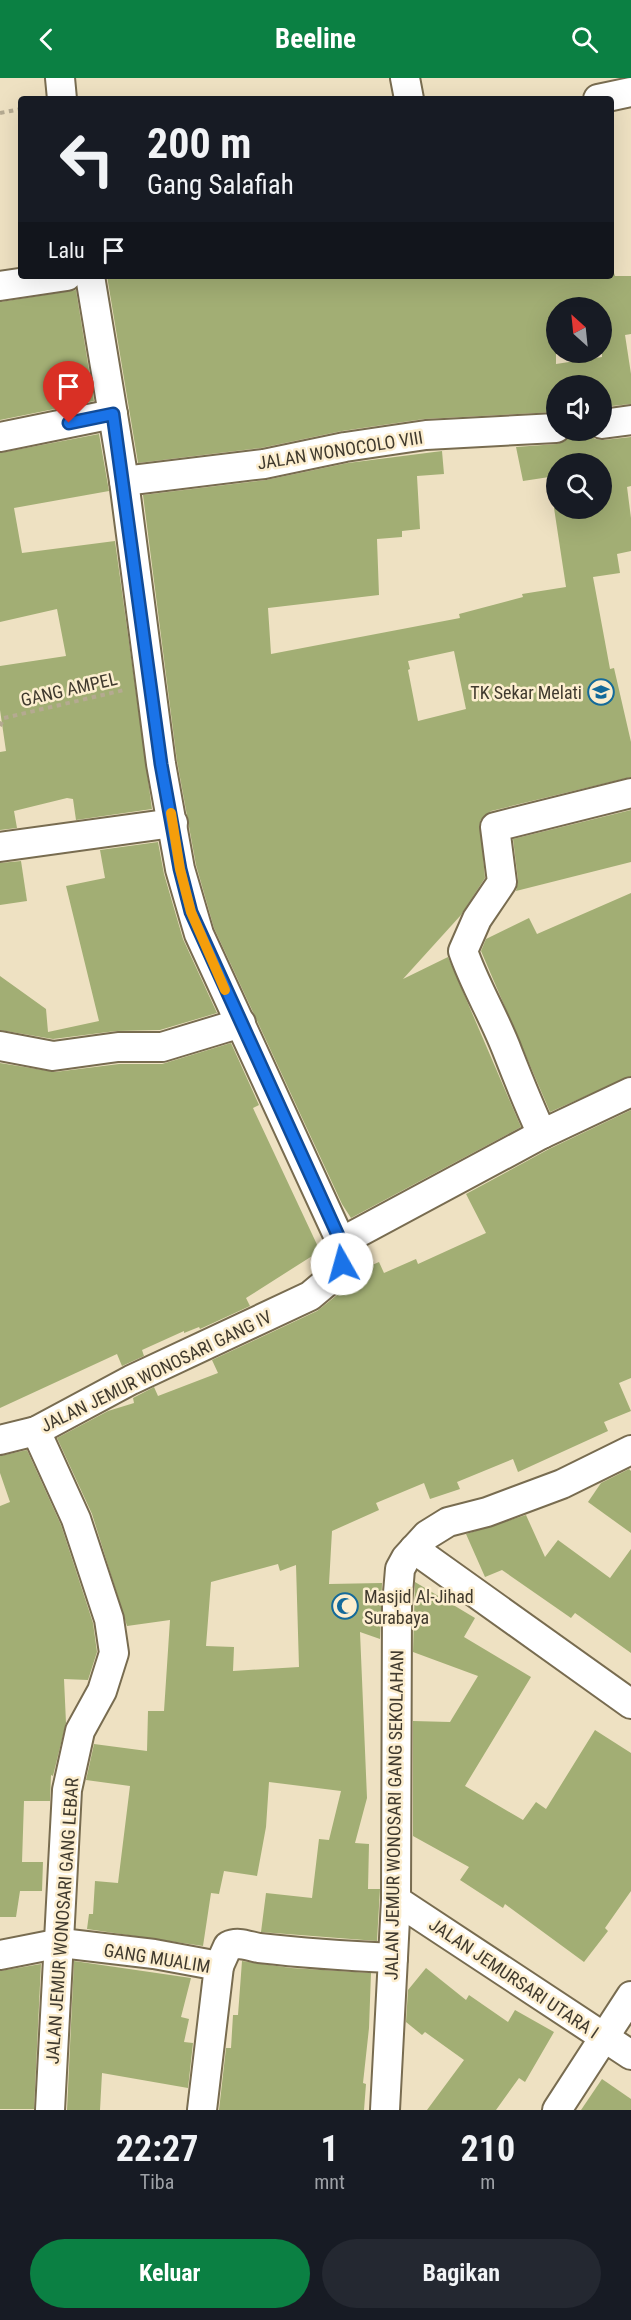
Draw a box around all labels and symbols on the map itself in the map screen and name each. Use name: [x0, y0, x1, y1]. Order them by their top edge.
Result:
north arrow: [546, 297, 612, 363]
pin: [43, 361, 94, 423]
street label: JALAN WONOCOLO VIII: [256, 427, 424, 473]
street label: GANG AMPEL: [19, 668, 120, 710]
school or university icon: TK Sekar Melati: [586, 677, 616, 707]
place label: TK Sekar Melati: [470, 682, 582, 703]
position arrow: [310, 1232, 374, 1296]
street label: JALAN JEMUR WONOSARI GANG IV: [37, 1306, 275, 1436]
place label: Masjid Al-Jihad Surabaya: [364, 1586, 474, 1628]
mosque icon: Masjid Al-Jihad Surabaya: [330, 1591, 360, 1621]
street label: JALAN JEMUR WONOSARI GANG SEKOLAHAN: [381, 1650, 407, 1980]
street label: JALAN JEMUR WONOSARI GANG LEBAR: [42, 1777, 83, 2065]
street label: JALAN JEMURSARI UTARA I: [425, 1913, 603, 2043]
street label: GANG MUALIM: [102, 1939, 212, 1977]

